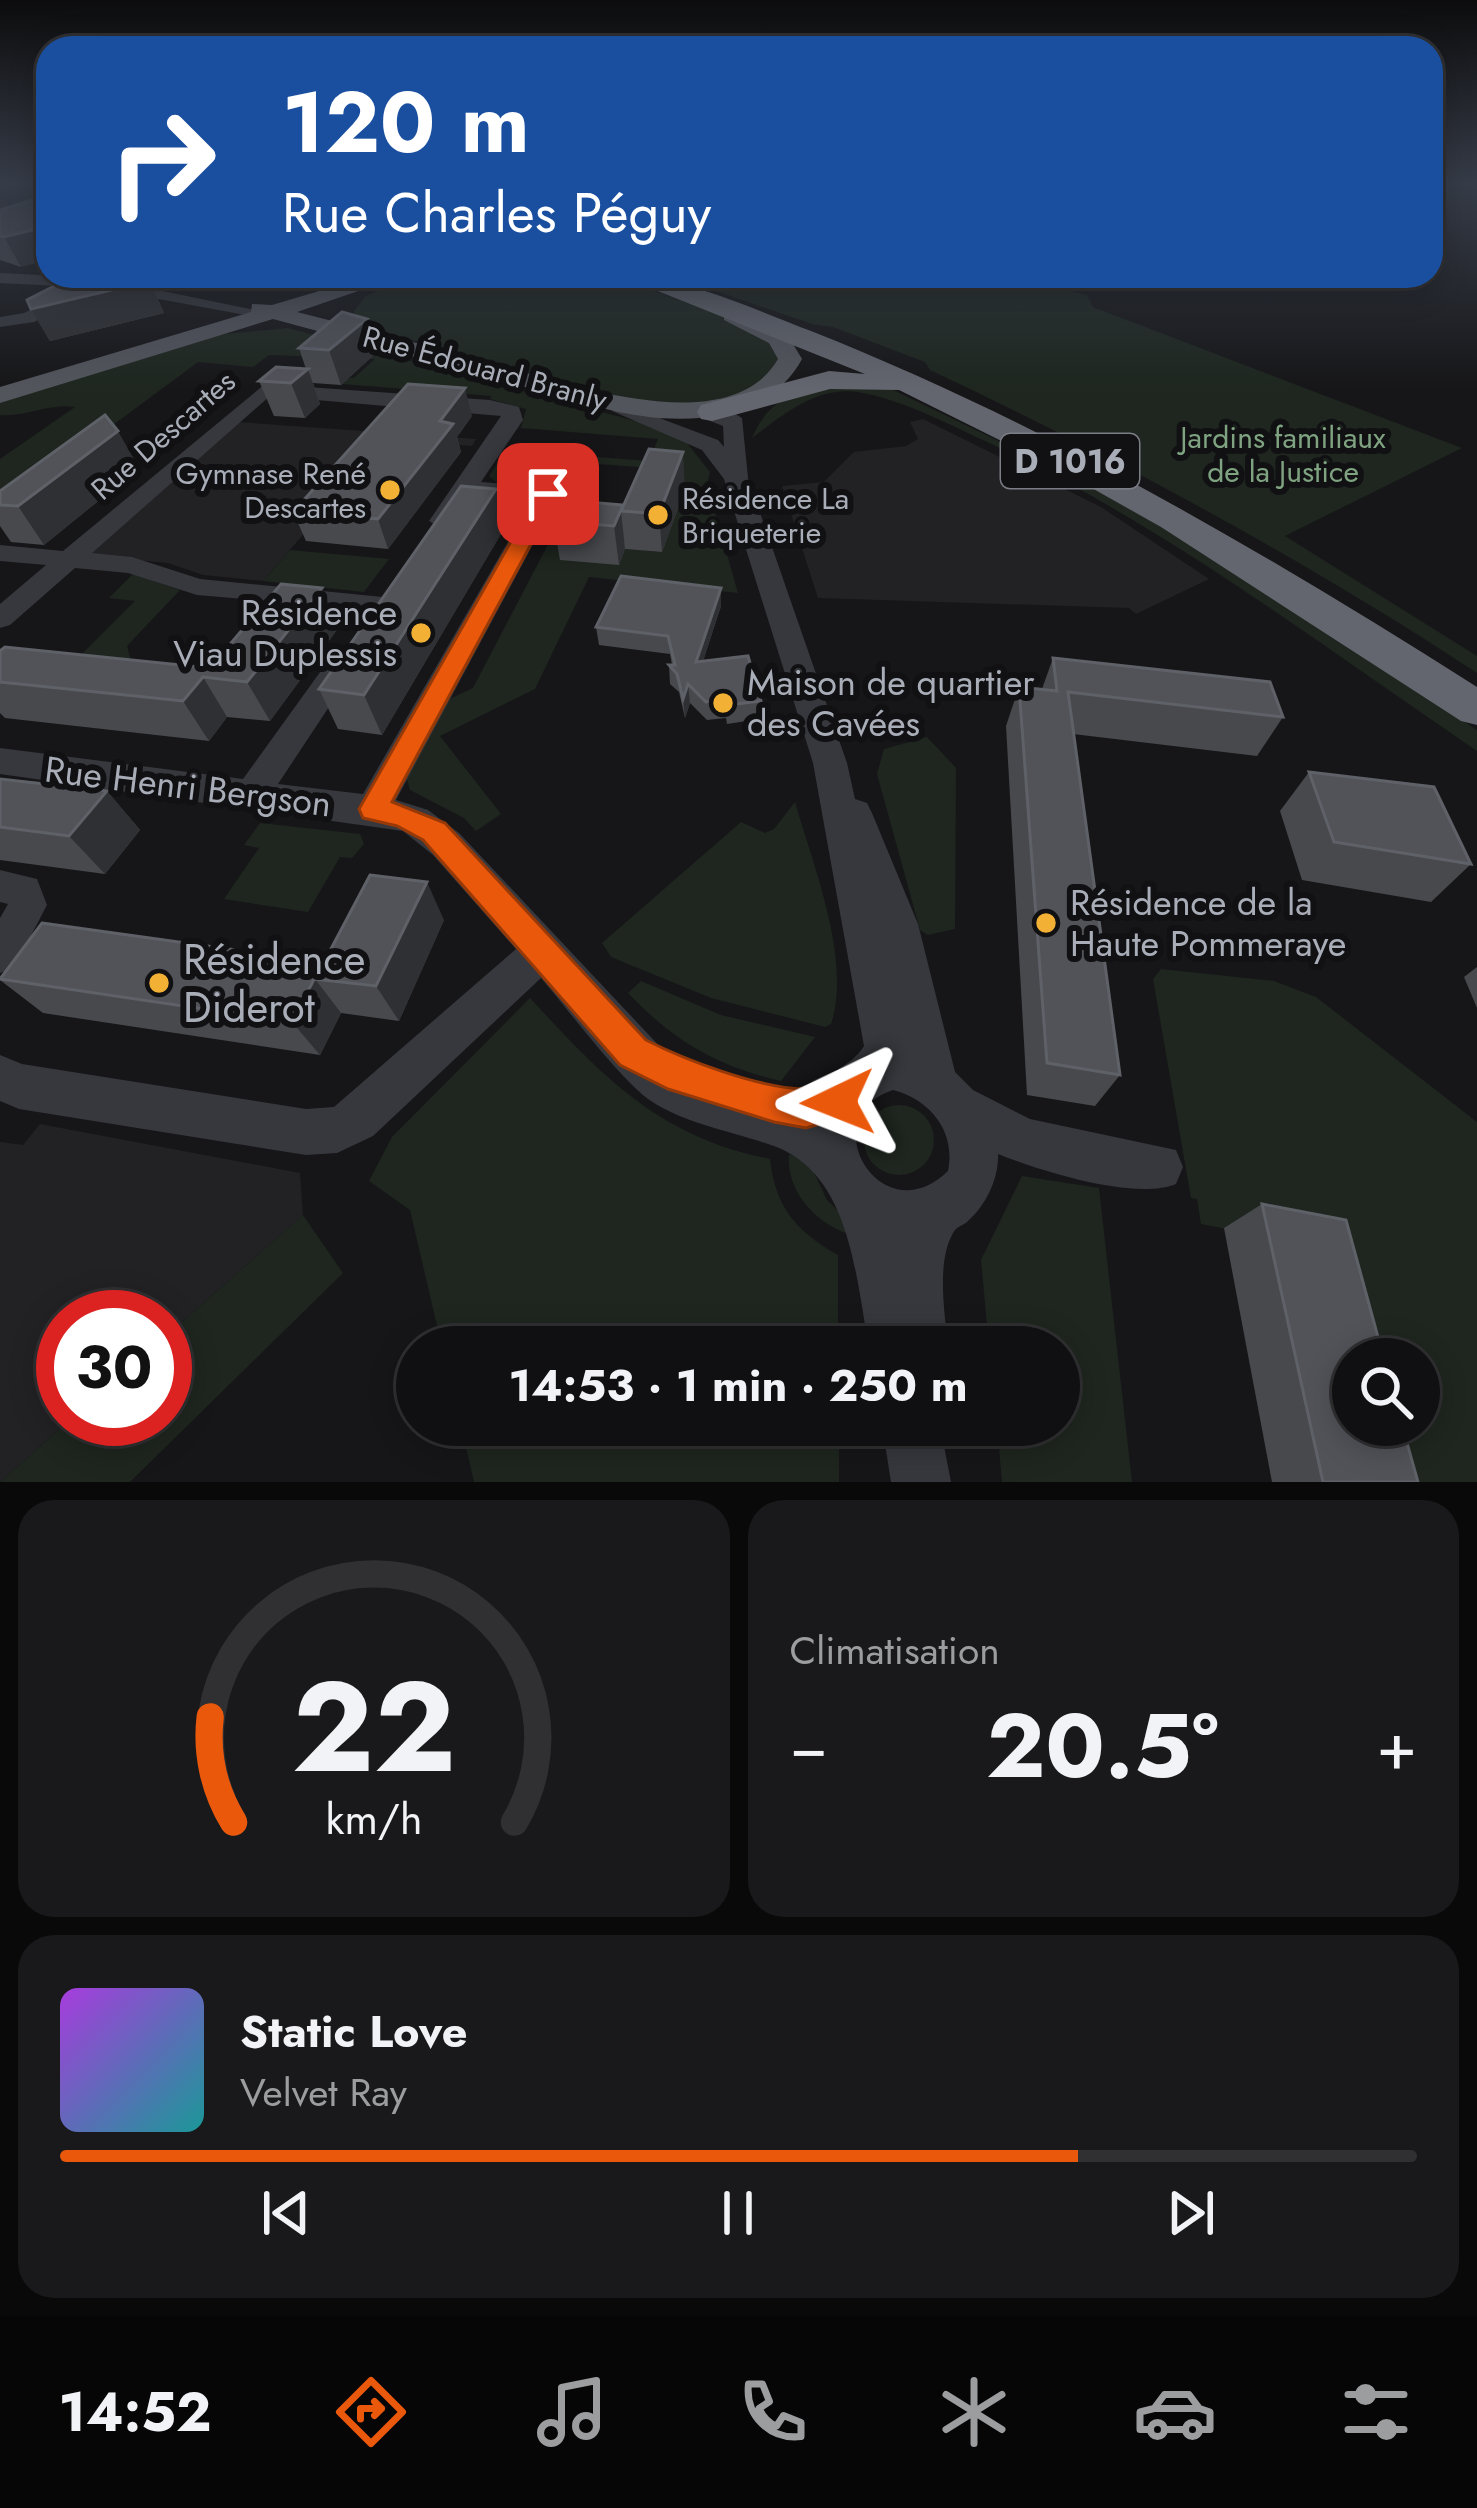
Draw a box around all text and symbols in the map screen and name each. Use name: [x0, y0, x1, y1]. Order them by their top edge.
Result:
text: 120 m: [282, 62, 530, 184]
icon: right: [84, 84, 240, 240]
text: Rue Charles Péguy: [282, 174, 711, 252]
street label: Rue Édouard Branly: [358, 315, 612, 421]
street label: Rue Descartes: [81, 360, 245, 510]
park label: Jardins familiaux de la Justice: [1176, 416, 1386, 493]
road number: D 1016: [1001, 434, 1139, 488]
pin: [497, 443, 599, 545]
place label: Gymnase René Descartes: [176, 452, 366, 529]
icon: arrive: [515, 461, 581, 527]
marker: Gymnase René Descartes: [377, 477, 403, 503]
place label: Résidence La Briqueterie: [682, 477, 849, 554]
marker: Résidence La Briqueterie: [645, 502, 671, 528]
place label: Résidence Viau Duplessis: [173, 586, 397, 679]
marker: Résidence Viau Duplessis: [408, 620, 434, 646]
place label: Maison de quartier des Cavées: [747, 656, 1035, 749]
marker: Maison de quartier des Cavées: [710, 690, 736, 716]
street label: Rue Henri Bergson: [42, 743, 334, 829]
place label: Résidence de la Haute Pommeraye: [1070, 876, 1346, 969]
marker: Résidence de la Haute Pommeraye: [1033, 910, 1059, 936]
place label: Résidence Diderot: [183, 929, 365, 1038]
marker: Résidence Diderot: [146, 970, 172, 996]
position arrow: [775, 1039, 901, 1165]
speed limit sign: 30: [36, 1290, 192, 1446]
map controls: [1332, 1338, 1440, 1446]
button: search: [1332, 1338, 1440, 1446]
text: 14:53 · 1 min · 250 m: [508, 1353, 968, 1418]
text: Climatisation: [790, 1622, 1000, 1679]
text: 22: [292, 1637, 456, 1818]
text: 20.5°: [986, 1681, 1219, 1811]
text: −: [790, 1698, 828, 1794]
text: +: [1376, 1698, 1417, 1794]
text: km/h: [325, 1787, 422, 1849]
text: Static Love: [240, 1999, 468, 2064]
text: Velvet Ray: [240, 2064, 407, 2121]
icon: previous: [253, 2180, 319, 2246]
icon: pause: [705, 2180, 771, 2246]
icon: next: [1158, 2180, 1224, 2246]
icon: directions: [329, 2370, 413, 2454]
icon: music: [530, 2370, 614, 2454]
icon: phone: [731, 2370, 815, 2454]
icon: climate: [932, 2370, 1016, 2454]
icon: car: [1133, 2370, 1217, 2454]
icon: filters: [1334, 2370, 1418, 2454]
text: 14:52: [59, 2373, 211, 2451]

